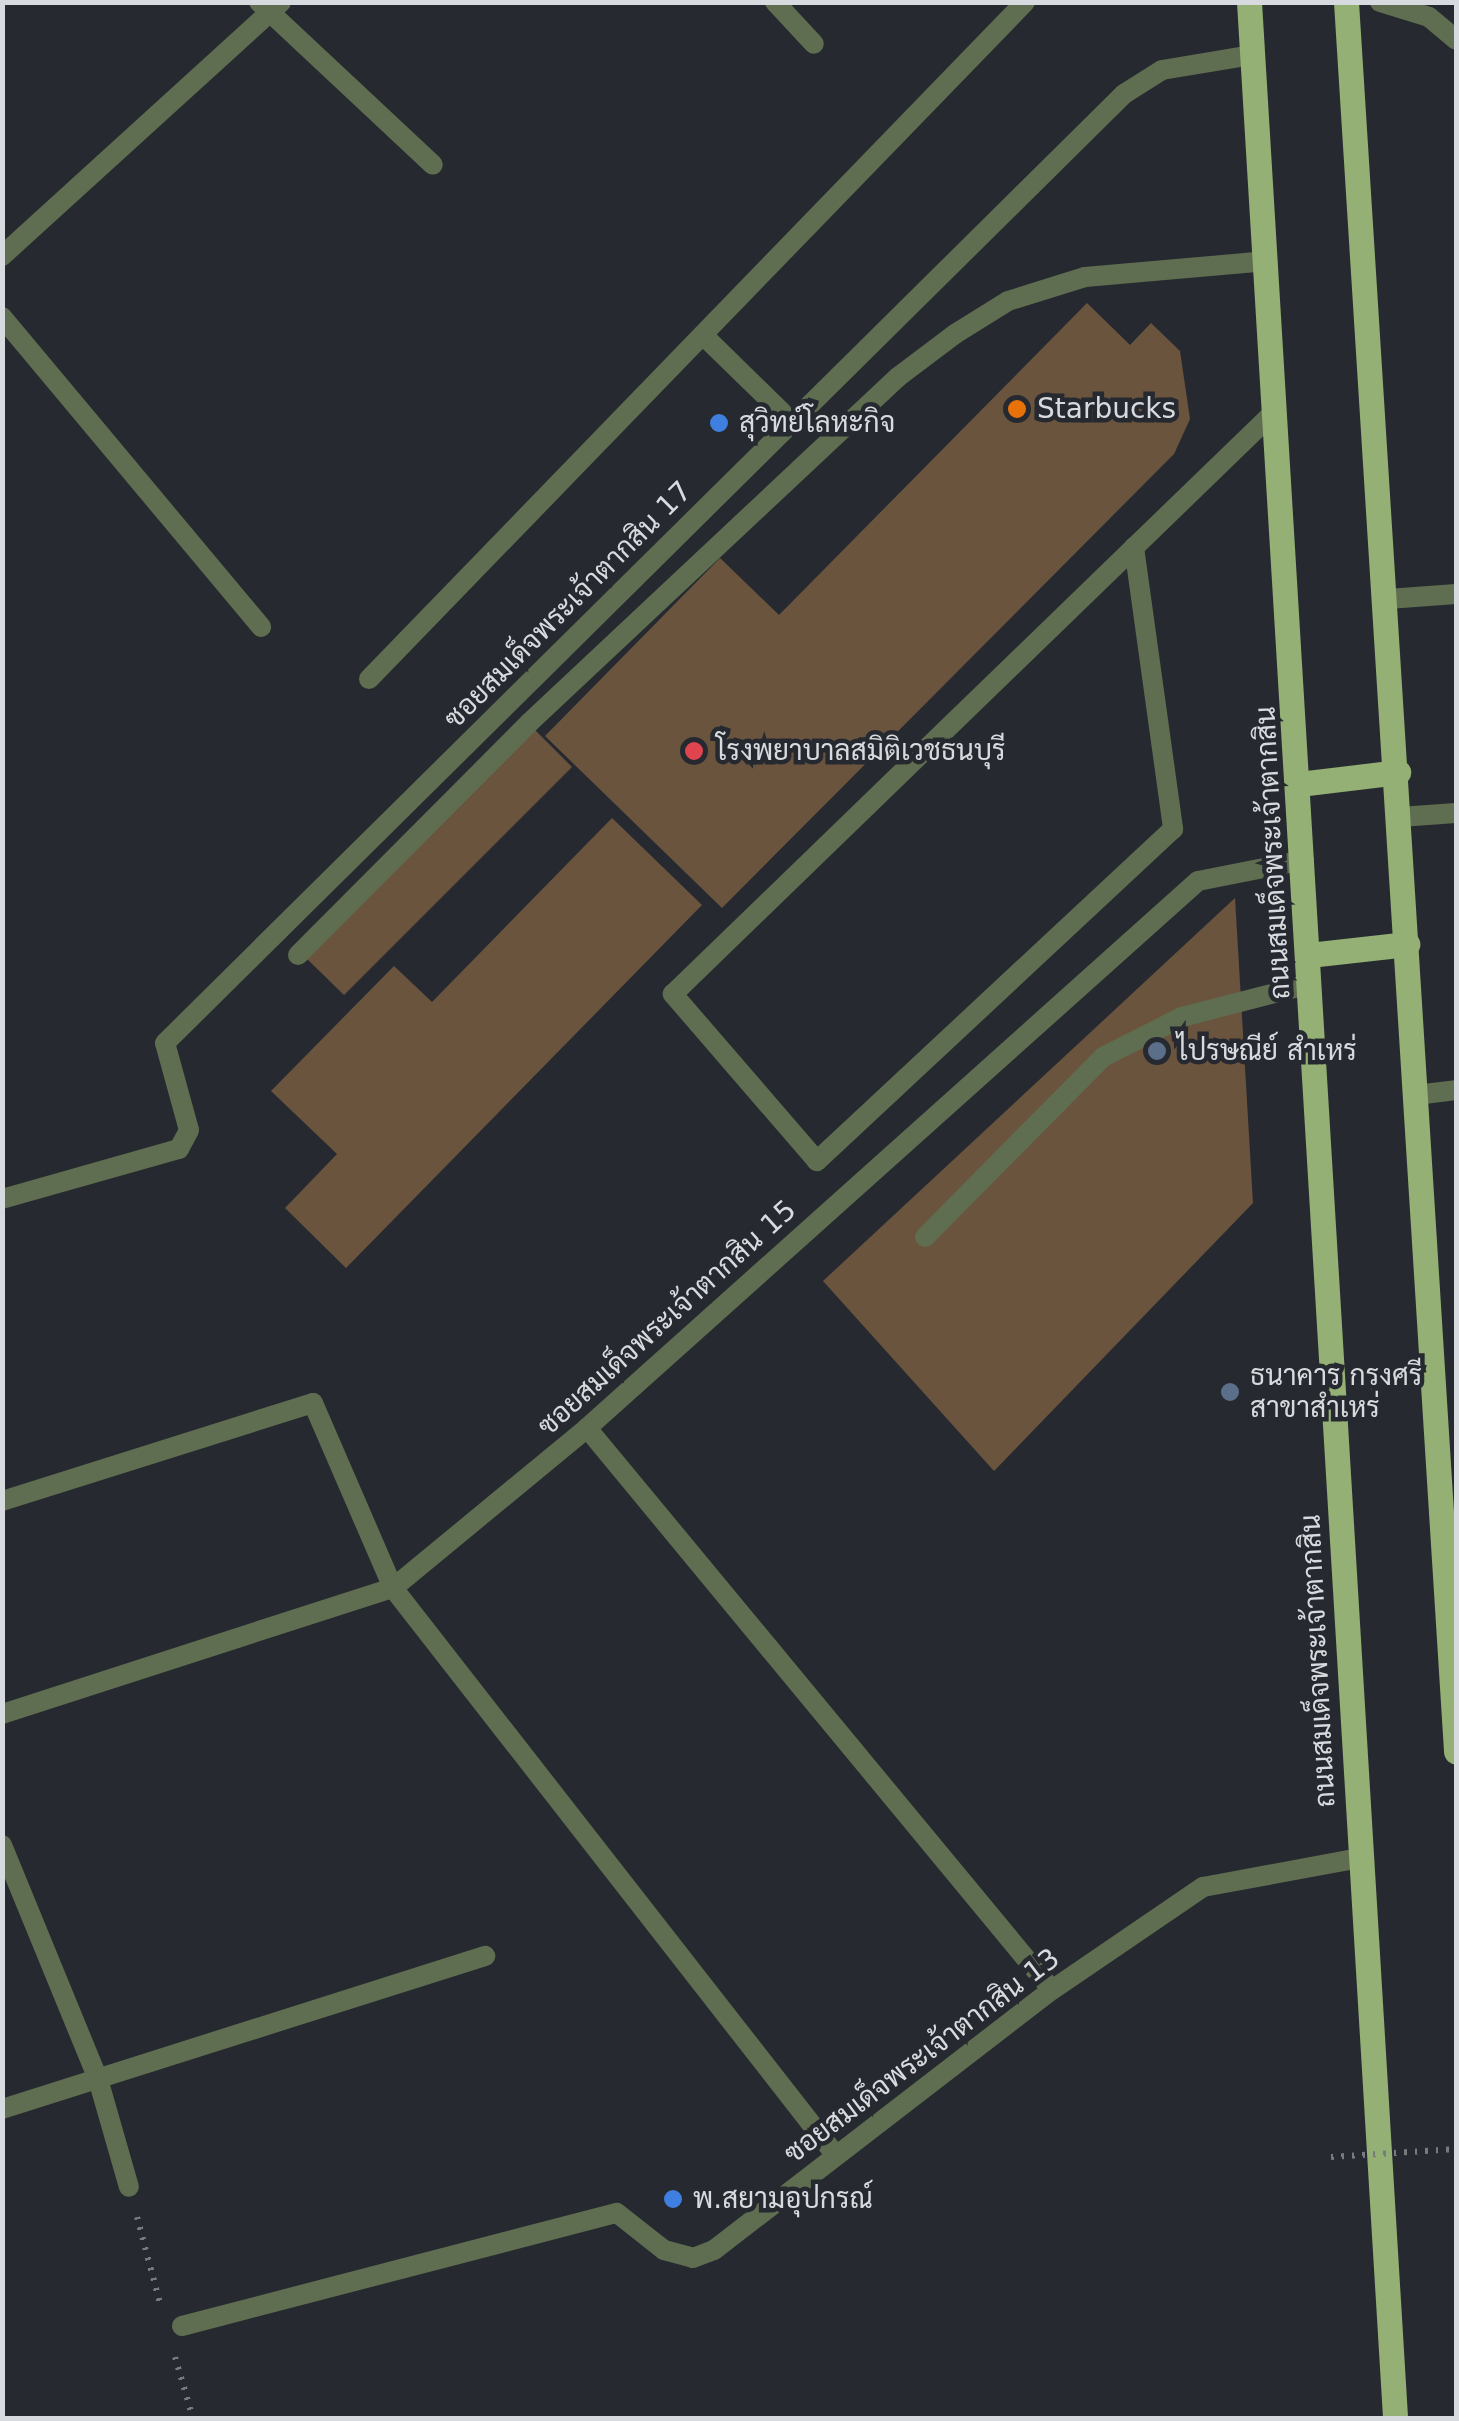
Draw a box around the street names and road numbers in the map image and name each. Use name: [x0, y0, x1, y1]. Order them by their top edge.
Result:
street label: ซอยสมเด็จพระเจ้าตากสิน 17: [437, 474, 699, 736]
street label: ถนนสมเด็จพระเจ้าตากสิน: [1249, 706, 1297, 1000]
street label: ซอยสมเด็จพระเจ้าตากสิน 15: [531, 1193, 803, 1443]
street label: ถนนสมเด็จพระเจ้าตากสิน: [1294, 1514, 1342, 1808]
street label: ซอยสมเด็จพระเจ้าตากสิน 13: [778, 1942, 1066, 2170]

